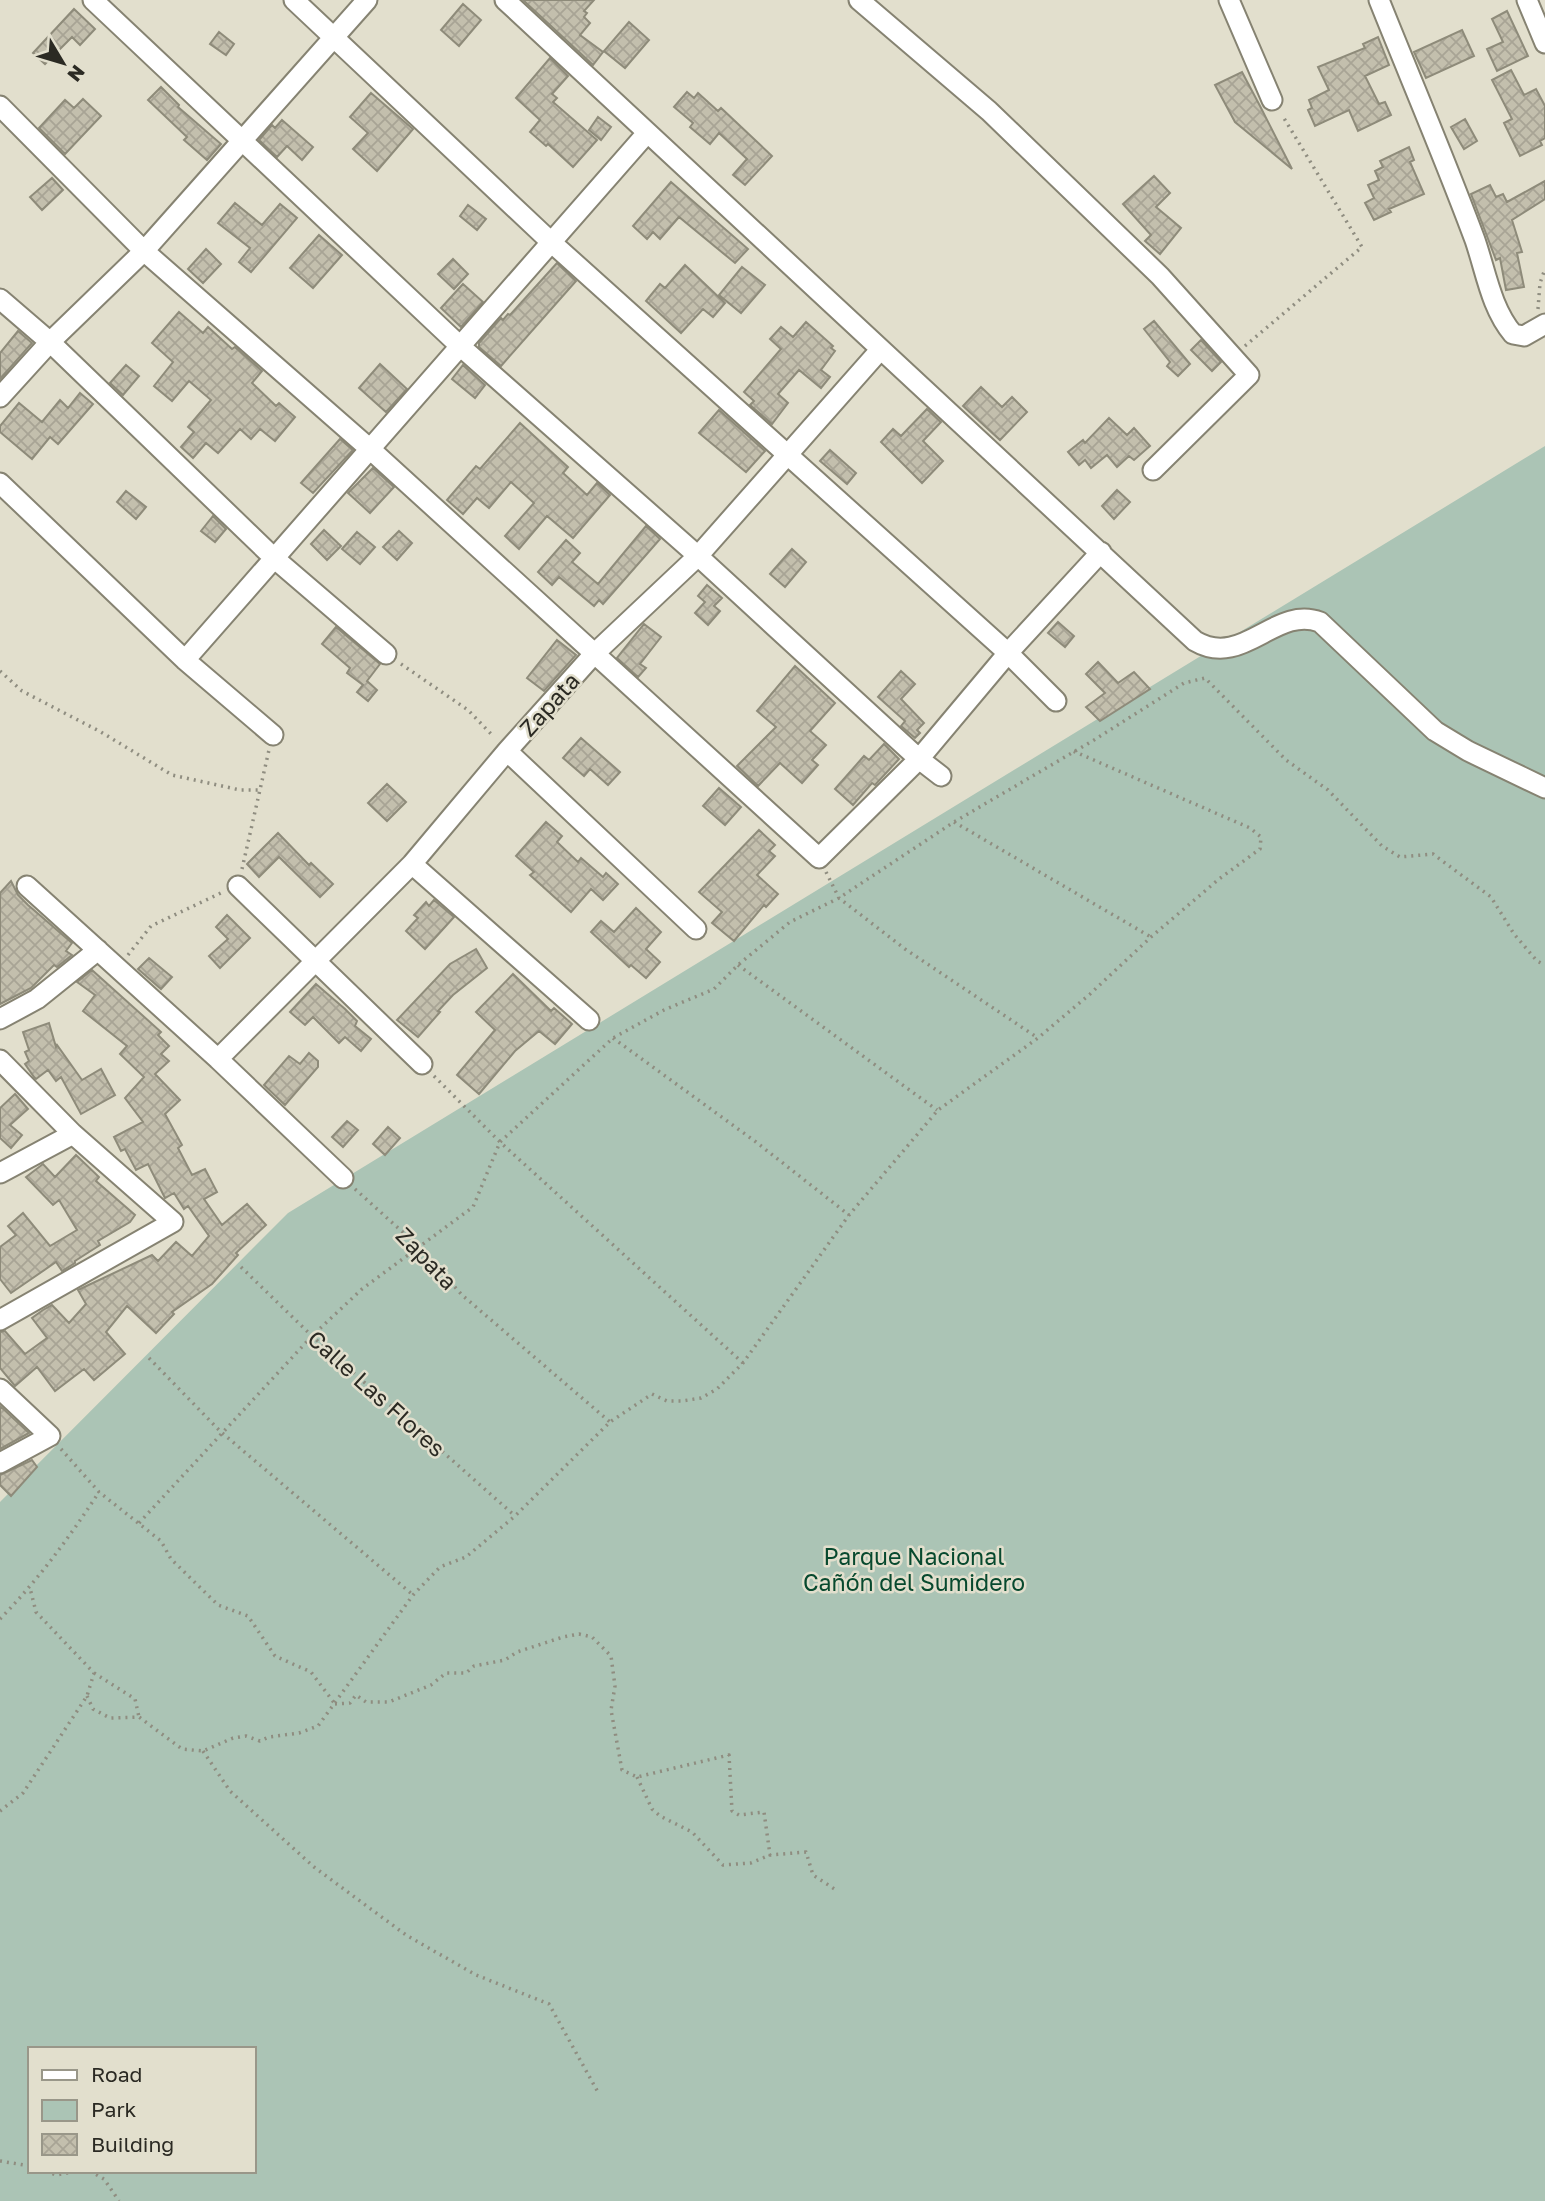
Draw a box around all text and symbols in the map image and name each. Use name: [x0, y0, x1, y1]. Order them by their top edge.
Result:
north arrow: [28, 28, 98, 98]
text: N: [63, 61, 90, 87]
street label: Zapata: [513, 666, 585, 742]
street label: Zapata: [391, 1221, 463, 1295]
street label: Calle Las Flores: [302, 1324, 452, 1462]
park label: Parque Nacional Cañón del Sumidero: [803, 1542, 1025, 1596]
legend: [28, 2047, 256, 2173]
text: Road: [91, 2061, 142, 2087]
text: Park: [91, 2096, 137, 2122]
text: Building: [91, 2131, 174, 2157]

